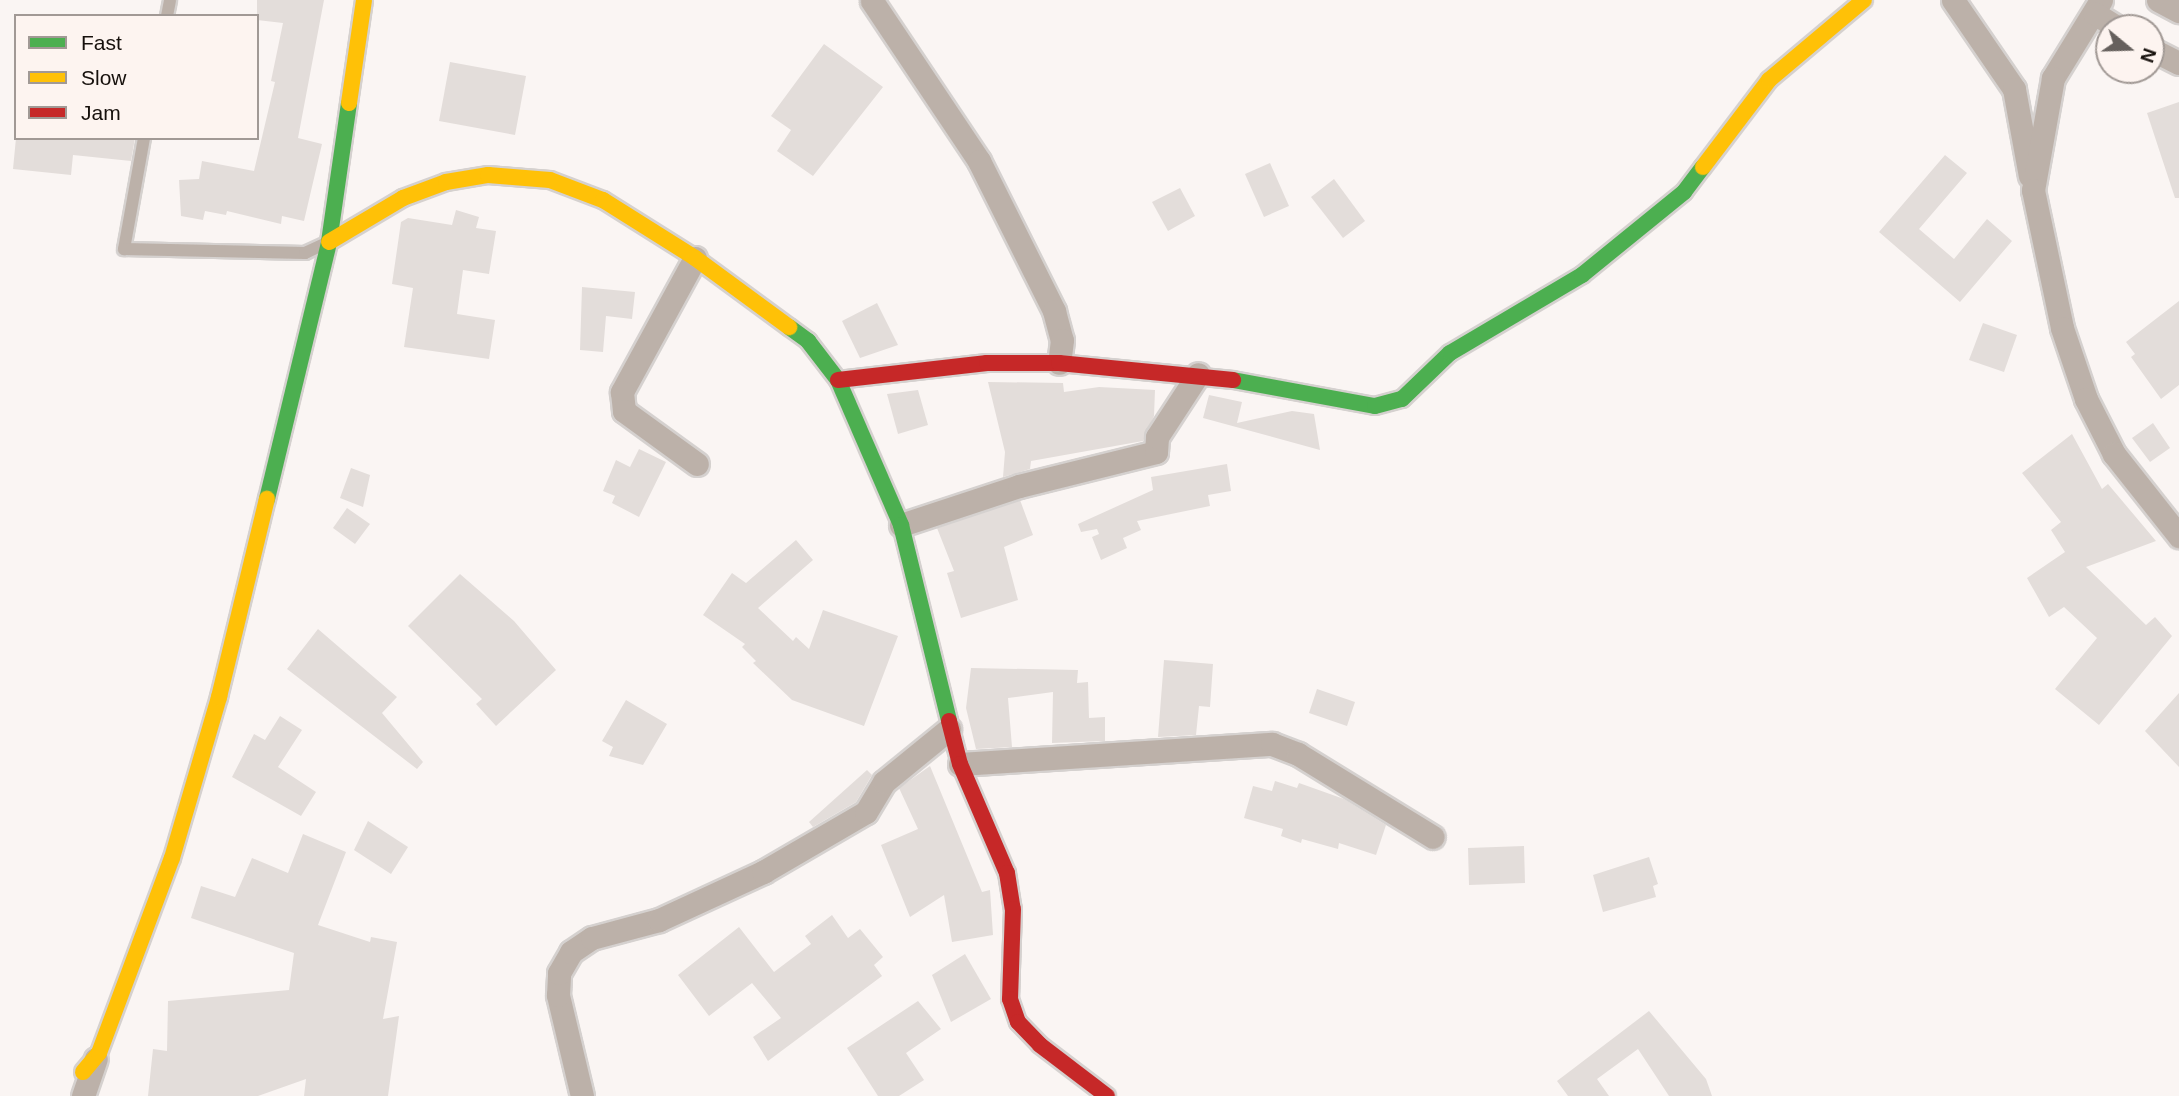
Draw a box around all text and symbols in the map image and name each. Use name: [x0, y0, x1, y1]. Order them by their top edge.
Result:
legend: [14, 14, 259, 140]
north arrow: [2095, 14, 2165, 84]
text: Fast: [81, 31, 122, 54]
text: N: [2136, 45, 2161, 65]
text: Slow: [81, 66, 127, 89]
text: Jam: [81, 101, 121, 124]

